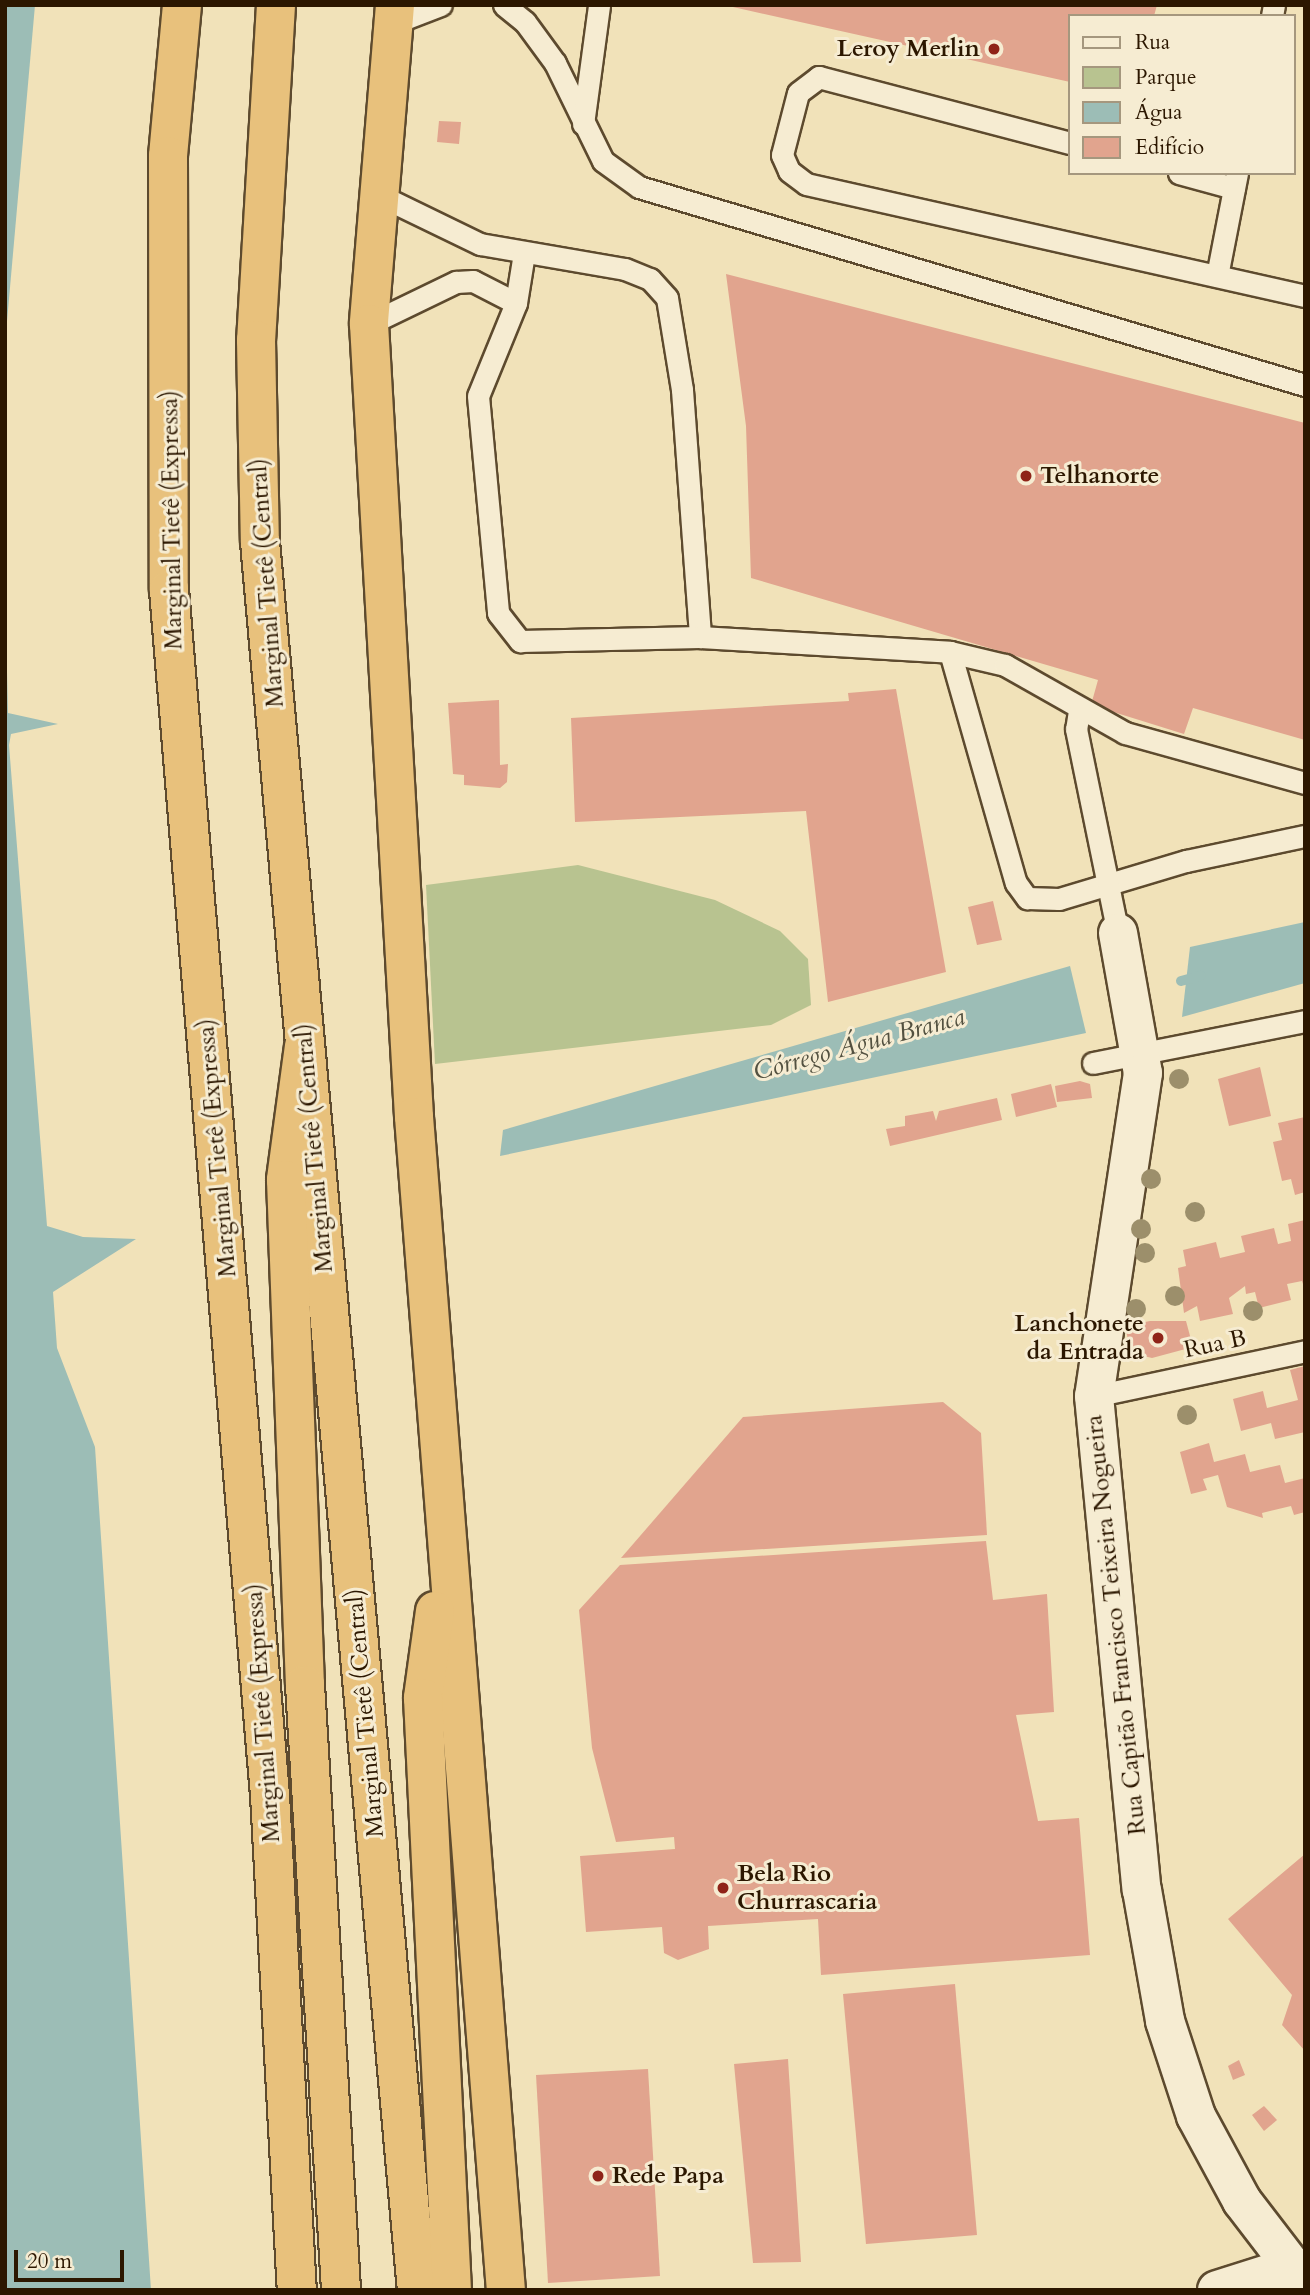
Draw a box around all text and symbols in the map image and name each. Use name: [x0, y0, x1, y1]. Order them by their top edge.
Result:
legend: [1068, 14, 1296, 175]
text: Rua: [1135, 28, 1170, 57]
place label: Leroy Merlin: [837, 35, 980, 63]
marker: Leroy Merlin: [986, 41, 1002, 57]
text: Parque: [1135, 63, 1196, 92]
text: Água: [1135, 98, 1182, 127]
text: Edifício: [1135, 133, 1204, 162]
street label: Marginal Tietê (Expressa): [155, 390, 189, 650]
street label: Marginal Tietê (Central): [244, 457, 290, 709]
place label: Telhanorte: [1040, 462, 1159, 490]
marker: Telhanorte: [1018, 468, 1034, 484]
water label: Córrego Água Branca: [750, 1001, 968, 1087]
street label: Marginal Tietê (Expressa): [191, 1017, 243, 1279]
street label: Marginal Tietê (Central): [289, 1022, 339, 1274]
place label: Lanchonete da Entrada: [1014, 1310, 1144, 1366]
street label: Rua B: [1181, 1323, 1249, 1365]
marker: Lanchonete da Entrada: [1150, 1330, 1166, 1346]
street label: Rua Capitão Francisco Teixeira Nogueira: [1080, 1414, 1152, 1836]
street label: Marginal Tietê (Expressa): [240, 1583, 286, 1843]
street label: Marginal Tietê (Central): [340, 1587, 390, 1839]
place label: Bela Rio Churrascaria: [737, 1860, 877, 1916]
marker: Bela Rio Churrascaria: [715, 1880, 731, 1896]
place label: Rede Papa: [612, 2162, 724, 2190]
marker: Rede Papa: [590, 2168, 606, 2184]
scale bar: [18, 2236, 128, 2280]
text: 20 m: [27, 2247, 72, 2276]

